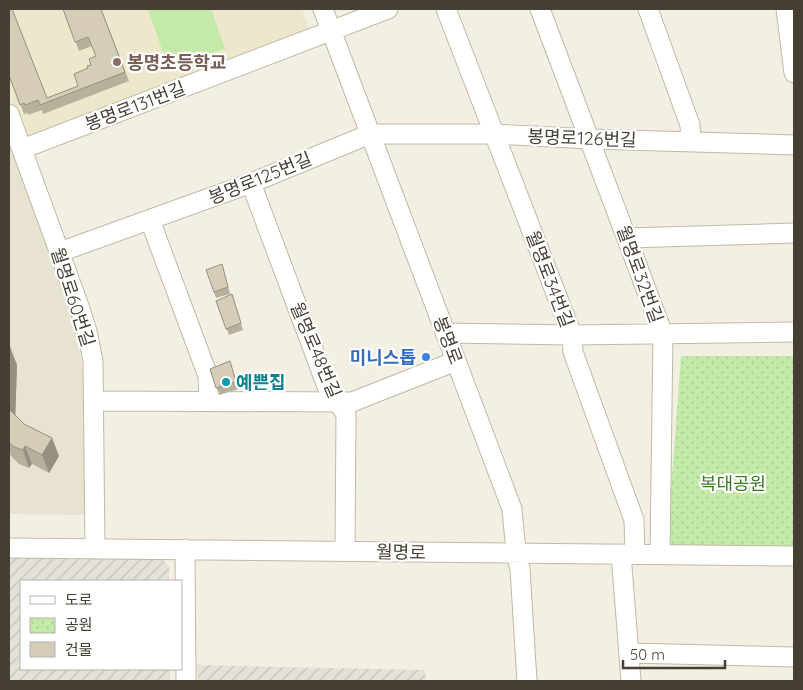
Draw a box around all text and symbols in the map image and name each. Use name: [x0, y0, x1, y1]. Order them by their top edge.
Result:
place label: 봉명초등학교: [127, 51, 226, 74]
marker: 봉명초등학교: [111, 56, 123, 68]
street label: 봉명로131번길: [82, 76, 188, 136]
street label: 봉명로126번길: [527, 125, 637, 151]
street label: 봉명로125번길: [205, 147, 315, 209]
street label: 월명로32번길: [612, 222, 668, 326]
street label: 월명로34번길: [521, 227, 579, 331]
street label: 월명로60번길: [46, 244, 100, 350]
street label: 월명로48번길: [285, 299, 347, 401]
street label: 봉명로: [428, 313, 468, 367]
place label: 미니스톱: [350, 346, 416, 369]
marker: 미니스톱: [420, 351, 432, 363]
place label: 예쁜집: [236, 371, 286, 394]
marker: 예쁜집: [220, 376, 232, 388]
park label: 복대공원: [700, 472, 766, 495]
street label: 월명로: [376, 540, 426, 564]
legend: [20, 580, 182, 670]
text: 도로: [65, 590, 93, 609]
text: 공원: [65, 615, 93, 634]
scale bar: [623, 638, 726, 670]
text: 건물: [65, 640, 93, 659]
text: 50 m: [630, 645, 665, 664]

